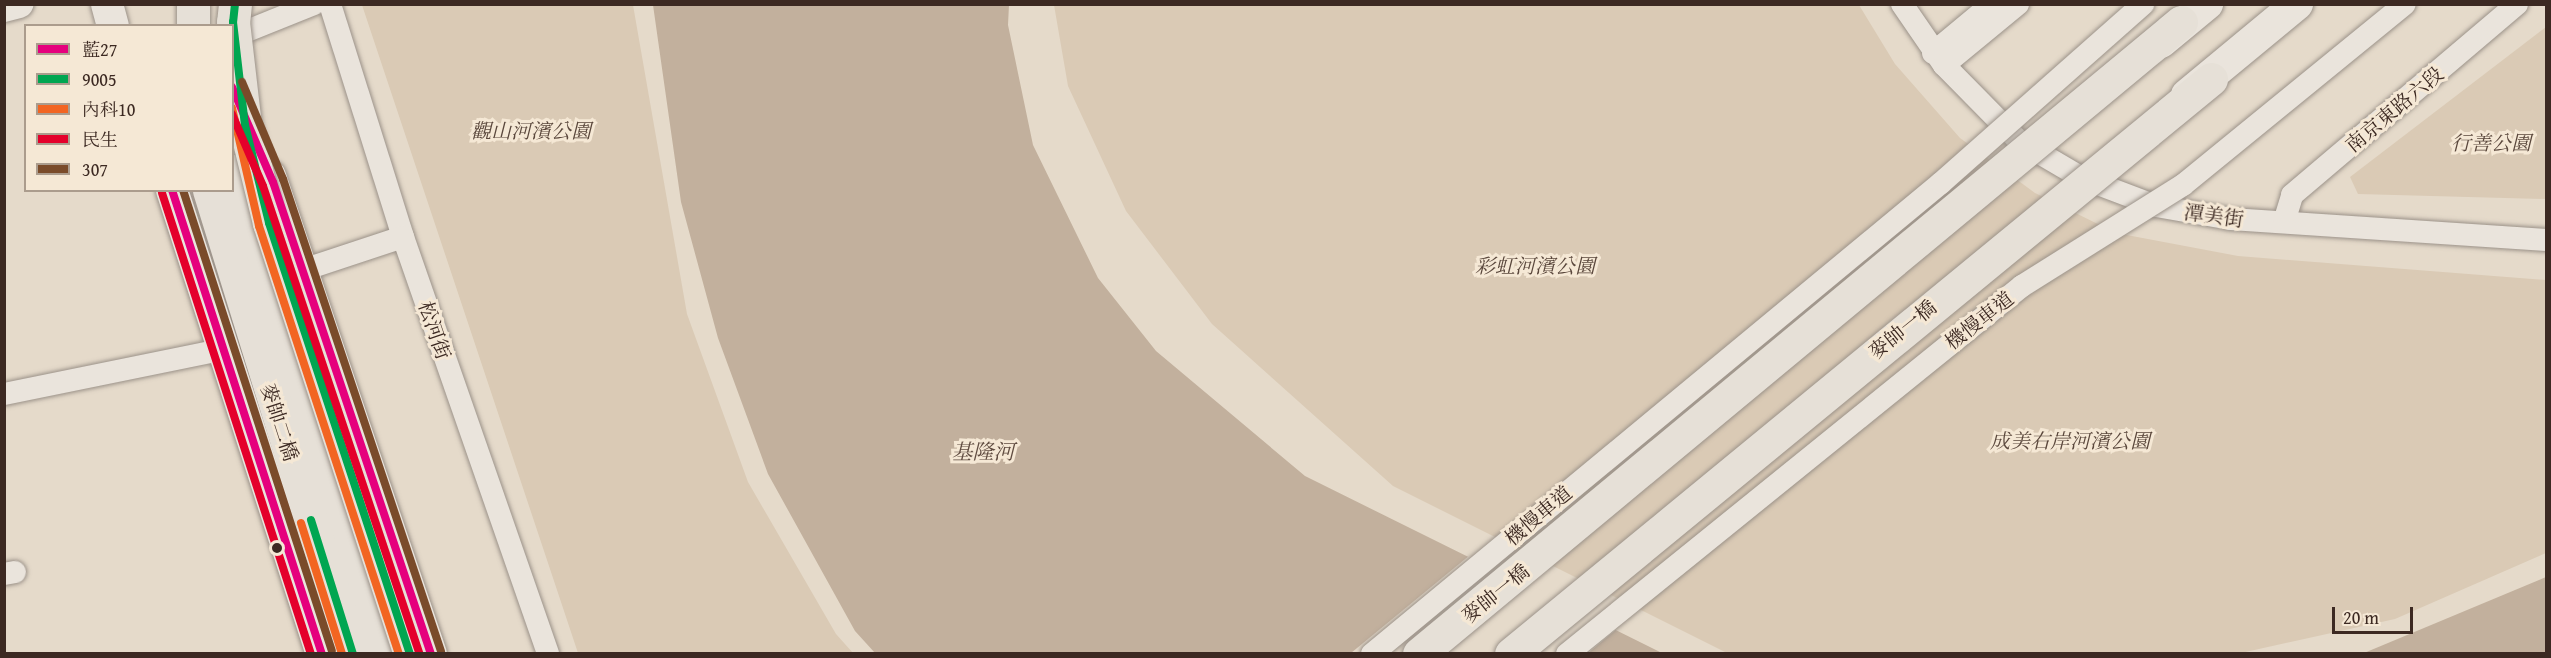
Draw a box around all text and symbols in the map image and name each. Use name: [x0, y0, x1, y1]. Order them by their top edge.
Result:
legend: [24, 24, 234, 192]
text: 藍27: [82, 36, 117, 63]
street label: 南京東路六段: [2340, 61, 2448, 157]
text: 9005: [82, 66, 117, 93]
text: 內科10: [82, 96, 135, 123]
park label: 觀山河濱公園: [471, 118, 591, 142]
text: 民生: [82, 126, 118, 153]
park label: 行善公園: [2451, 130, 2531, 154]
text: 307: [82, 156, 108, 183]
street label: 潭美街: [2183, 199, 2245, 231]
park label: 彩虹河濱公園: [1475, 253, 1595, 277]
street label: 機慢車道: [1940, 286, 2018, 354]
street label: 麥帥一橋: [1863, 295, 1941, 363]
street label: 松河街: [414, 298, 456, 362]
street label: 麥帥二橋: [256, 380, 304, 464]
park label: 成美右岸河濱公園: [1990, 428, 2150, 452]
water label: 基隆河: [952, 439, 1014, 465]
street label: 機慢車道: [1500, 480, 1576, 550]
unlabelled marker: [271, 542, 283, 554]
street label: 麥帥一橋: [1456, 559, 1534, 627]
scale bar: [2335, 595, 2416, 633]
text: 20 m: [2343, 604, 2379, 631]

